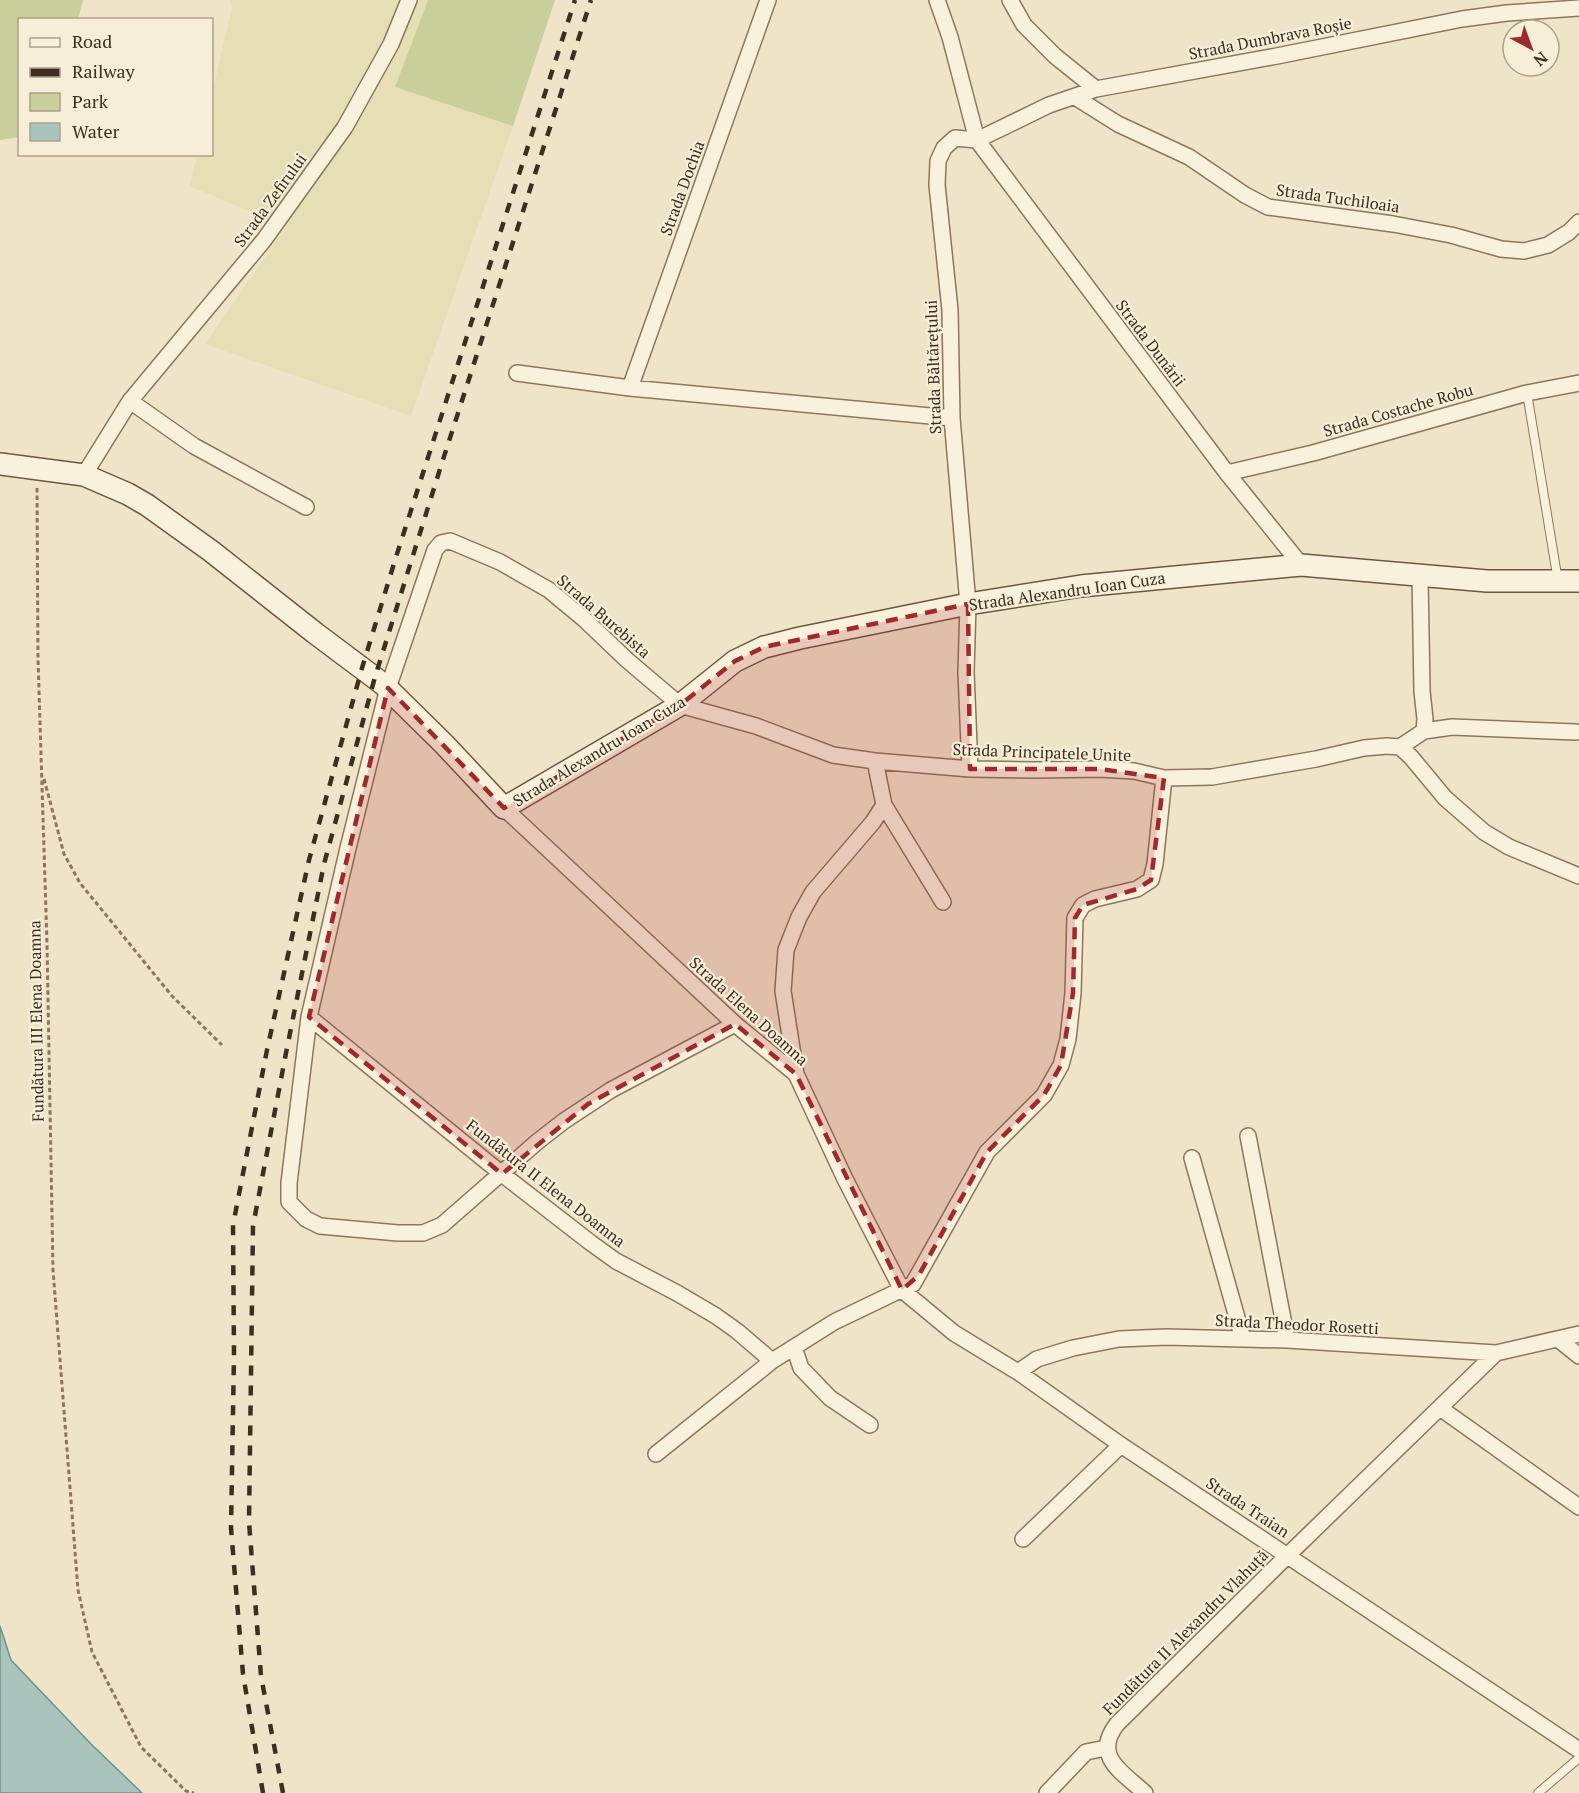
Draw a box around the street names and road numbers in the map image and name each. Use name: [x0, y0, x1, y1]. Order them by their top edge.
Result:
street label: Strada Dumbrava Roșie: [1187, 11, 1353, 65]
street label: Strada Dochia: [655, 137, 709, 239]
street label: Strada Zefirului: [229, 149, 312, 251]
street label: Strada Tuchiloaia: [1275, 178, 1401, 218]
street label: Strada Dunării: [1111, 295, 1191, 391]
street label: Strada Băltărețului: [920, 299, 946, 435]
street label: Strada Costache Robu: [1321, 378, 1475, 442]
street label: Strada Alexandru Ioan Cuza: [967, 566, 1167, 616]
street label: Strada Burebista: [553, 569, 655, 663]
street label: Strada Alexandru Ioan Cuza: [508, 691, 690, 811]
street label: Strada Principatele Unite: [952, 738, 1132, 766]
street label: Fundătura III Elena Doamna: [23, 920, 49, 1122]
street label: Strada Elena Doamna: [685, 952, 813, 1070]
street label: Fundătura II Elena Doamna: [462, 1114, 630, 1252]
street label: Strada Theodor Rosetti: [1215, 1309, 1380, 1339]
street label: Strada Traian: [1202, 1472, 1295, 1543]
street label: Fundătura II Alexandru Vlahuță: [1097, 1544, 1273, 1720]

